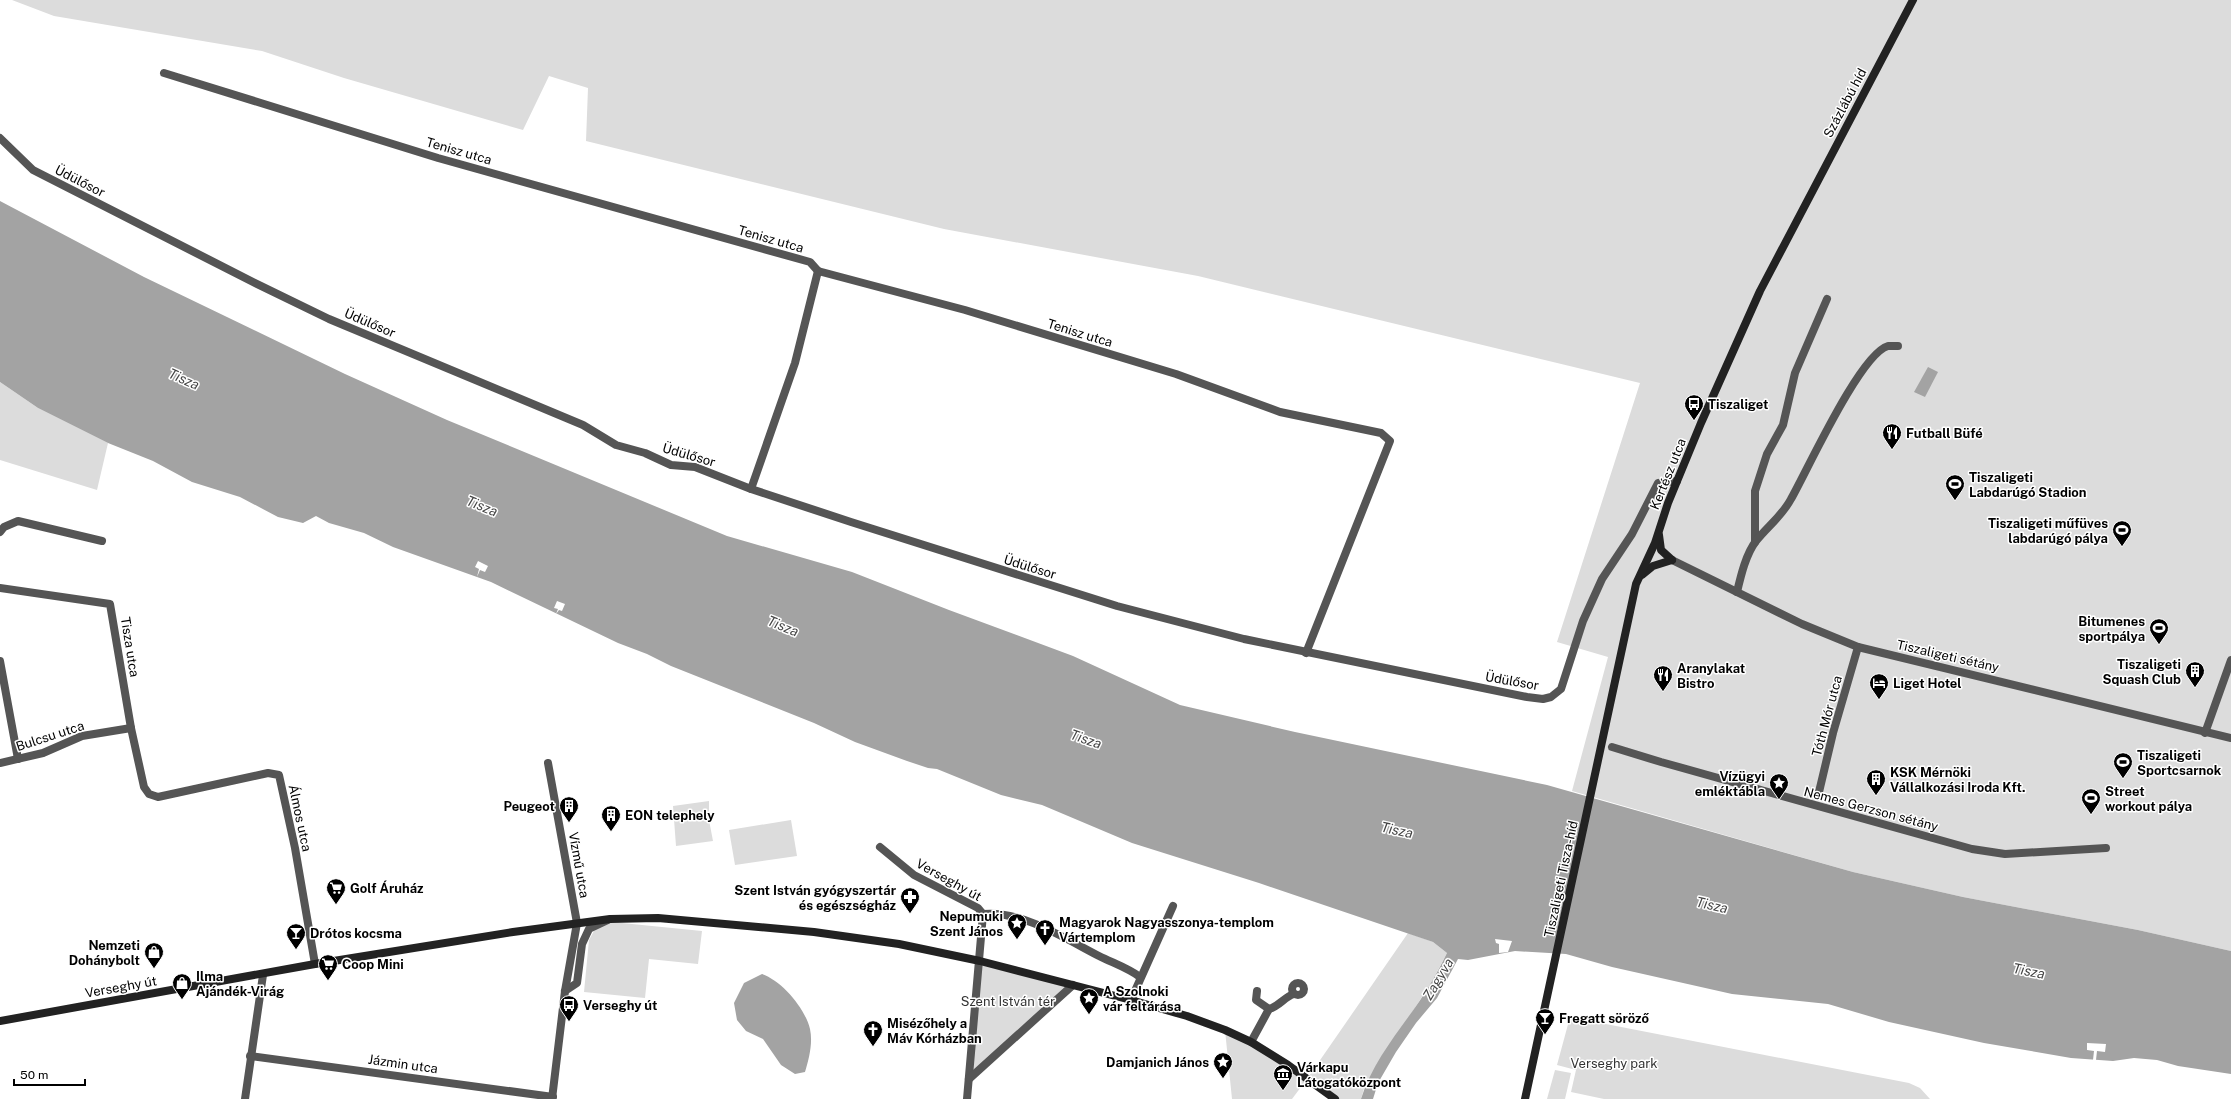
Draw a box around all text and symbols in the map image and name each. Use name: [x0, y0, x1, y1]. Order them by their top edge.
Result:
street label: Százlábú híd: [1820, 66, 1870, 140]
street label: Tenisz utca: [425, 134, 493, 168]
street label: Üdülősor: [52, 162, 108, 200]
street label: Tenisz utca: [737, 222, 805, 256]
street label: Üdülősor: [342, 305, 398, 341]
street label: Tenisz utca: [1046, 316, 1114, 350]
water label: Tisza: [166, 365, 202, 393]
bus stop icon: Tiszaliget: [1683, 393, 1705, 421]
place label: Tiszaliget: [1708, 397, 1769, 412]
restaurant icon: Futball Büfé: [1881, 422, 1903, 450]
place label: Futball Büfé: [1906, 426, 1983, 441]
street label: Kertész utca: [1647, 436, 1689, 512]
street label: Üdülősor: [661, 440, 717, 470]
place label: Tiszaligeti Labdarúgó Stadion: [1969, 470, 2087, 500]
sports icon: Tiszaligeti Labdarúgó Stadion: [1944, 473, 1966, 501]
water label: Tisza: [464, 493, 500, 519]
place label: Tiszaligeti műfüves labdarúgó pálya: [1988, 516, 2108, 546]
sports icon: Tiszaligeti műfüves labdarúgó pálya: [2111, 519, 2133, 547]
street label: Üdülősor: [1002, 552, 1058, 582]
water label: Tisza: [765, 613, 801, 639]
place label: Bitumenes sportpálya: [2078, 614, 2145, 644]
street label: Tisza utca: [118, 616, 142, 678]
sports icon: Bitumenes sportpálya: [2148, 617, 2170, 645]
street label: Tiszaligeti sétány: [1895, 637, 2001, 675]
place label: Tiszaligeti Squash Club: [2102, 657, 2181, 687]
building icon: Tiszaligeti Squash Club: [2184, 660, 2206, 688]
place label: Aranylakat Bistro: [1677, 661, 1745, 691]
restaurant icon: Aranylakat Bistro: [1652, 664, 1674, 692]
street label: Üdülősor: [1484, 669, 1540, 693]
hotel icon: Liget Hotel: [1868, 672, 1890, 700]
street label: Tóth Mór utca: [1809, 674, 1845, 758]
place label: Liget Hotel: [1893, 676, 1962, 691]
street label: Bulcsu utca: [14, 718, 86, 754]
water label: Tisza: [1068, 726, 1104, 752]
place label: Tiszaligeti Sportcsarnok: [2137, 748, 2222, 778]
sports icon: Tiszaligeti Sportcsarnok: [2112, 751, 2134, 779]
place label: KSK Mérnöki Vállalkozási Iroda Kft.: [1890, 765, 2025, 795]
building icon: KSK Mérnöki Vállalkozási Iroda Kft.: [1865, 768, 1887, 796]
place label: Vízügyi emléktábla: [1695, 769, 1765, 799]
place icon: Vízügyi emléktábla: [1768, 772, 1790, 800]
street label: Álmos utca: [286, 783, 315, 853]
street label: Nemes Gerzson sétány: [1802, 784, 1940, 834]
place label: Street workout pálya: [2105, 784, 2192, 814]
sports icon: Street workout pálya: [2080, 787, 2102, 815]
building icon: Peugeot: [558, 795, 580, 823]
place label: Peugeot: [503, 799, 555, 814]
building icon: EON telephely: [600, 804, 622, 832]
place label: EON telephely: [625, 808, 715, 823]
water label: Tisza: [1380, 819, 1414, 841]
street label: Tiszaligeti Tisza-híd: [1541, 819, 1581, 939]
street label: Vízmű utca: [566, 831, 592, 899]
street label: Verseghy út: [914, 856, 984, 904]
supermarket icon: Golf Áruház: [325, 877, 347, 905]
place label: Golf Áruház: [350, 880, 424, 896]
place label: Szent István gyógyszertár és egészségház: [734, 883, 897, 913]
pharmacy icon: Szent István gyógyszertár és egészségház: [899, 886, 921, 914]
water label: Tisza: [1695, 894, 1729, 916]
place label: Nepumuki Szent János: [930, 909, 1003, 939]
place icon: Nepumuki Szent János: [1006, 912, 1028, 940]
place label: Magyarok Nagyasszonya-templom Vártemplom: [1059, 915, 1274, 945]
church icon: Magyarok Nagyasszonya-templom Vártemplom: [1034, 918, 1056, 946]
bar icon: Drótos kocsma: [285, 922, 307, 950]
place label: Drótos kocsma: [310, 926, 402, 941]
place label: Nemzeti Dohánybolt: [69, 938, 140, 968]
shop icon: Nemzeti Dohánybolt: [143, 941, 165, 969]
supermarket icon: Coop Mini: [317, 953, 339, 981]
water label: Zagyva: [1419, 955, 1457, 1003]
place label: Coop Mini: [342, 957, 404, 972]
water label: Tisza: [2012, 960, 2046, 982]
place label: Ilma Ajándék-Virág: [196, 969, 284, 999]
shop icon: Ilma Ajándék-Virág: [171, 972, 193, 1000]
street label: Verseghy út: [84, 973, 158, 1001]
place label: A Szolnoki vár feltárása: [1103, 984, 1181, 1014]
place icon: A Szolnoki vár feltárása: [1078, 987, 1100, 1015]
bus stop icon: Verseghy út: [558, 994, 580, 1022]
park label: Szent István tér: [961, 994, 1055, 1009]
place label: Verseghy út: [583, 998, 657, 1013]
bar icon: Fregatt söröző: [1534, 1007, 1556, 1035]
place label: Fregatt söröző: [1559, 1011, 1649, 1026]
place label: Misézőhely a Máv Kórházban: [887, 1016, 982, 1046]
church icon: Misézőhely a Máv Kórházban: [862, 1019, 884, 1047]
place icon: Damjanich János: [1212, 1051, 1234, 1079]
street label: Jázmin utca: [367, 1052, 439, 1076]
place label: Damjanich János: [1106, 1055, 1209, 1070]
park label: Verseghy park: [1570, 1056, 1658, 1071]
place label: Várkapu Látogatóközpont: [1297, 1060, 1401, 1090]
scale bar: [14, 1061, 85, 1087]
museum icon: Várkapu Látogatóközpont: [1272, 1063, 1294, 1091]
text: 50 m: [20, 1068, 48, 1082]

